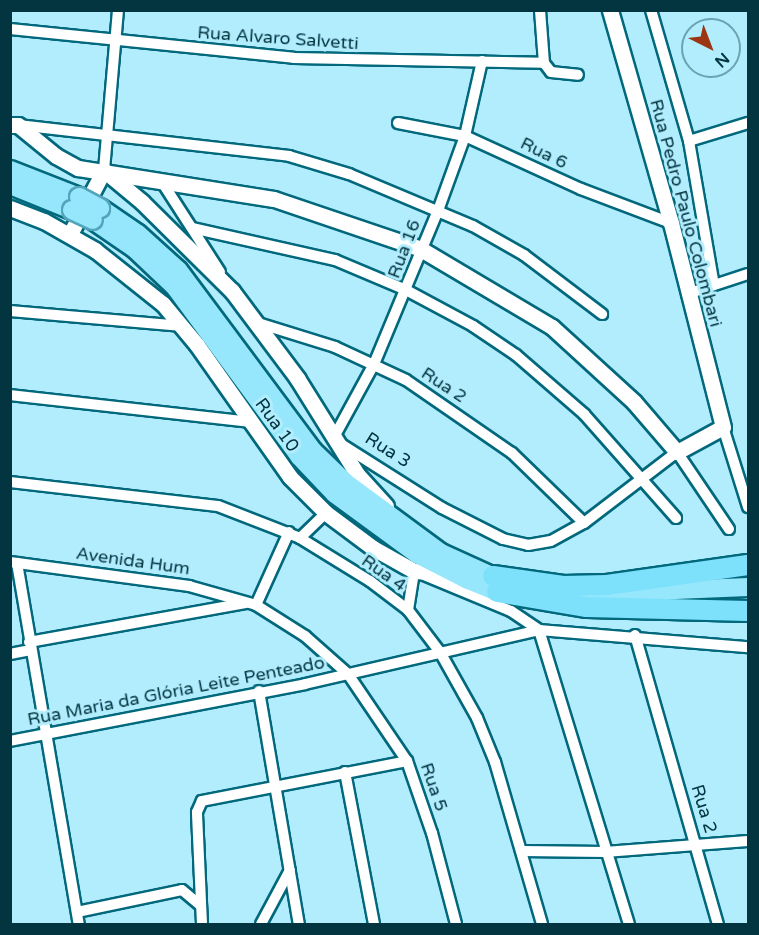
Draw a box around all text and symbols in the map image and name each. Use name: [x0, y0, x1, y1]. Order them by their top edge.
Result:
north arrow: [681, 18, 741, 78]
street label: Rua Alvaro Salvetti: [197, 22, 359, 54]
text: N: [710, 48, 733, 72]
street label: Rua Pedro Paulo Colombari: [645, 97, 727, 329]
street label: Rua 6: [517, 132, 571, 174]
street label: Rua 16: [383, 217, 425, 281]
street label: Rua 2: [417, 362, 471, 408]
street label: Rua 10: [250, 394, 304, 456]
street label: Rua 3: [361, 428, 415, 472]
street label: Avenida Hum: [75, 542, 191, 580]
street label: Rua 4: [357, 550, 411, 596]
street label: Rua Maria da Glória Leite Penteado: [26, 652, 326, 730]
street label: Rua 5: [416, 760, 452, 814]
street label: Rua 2: [686, 782, 722, 836]

